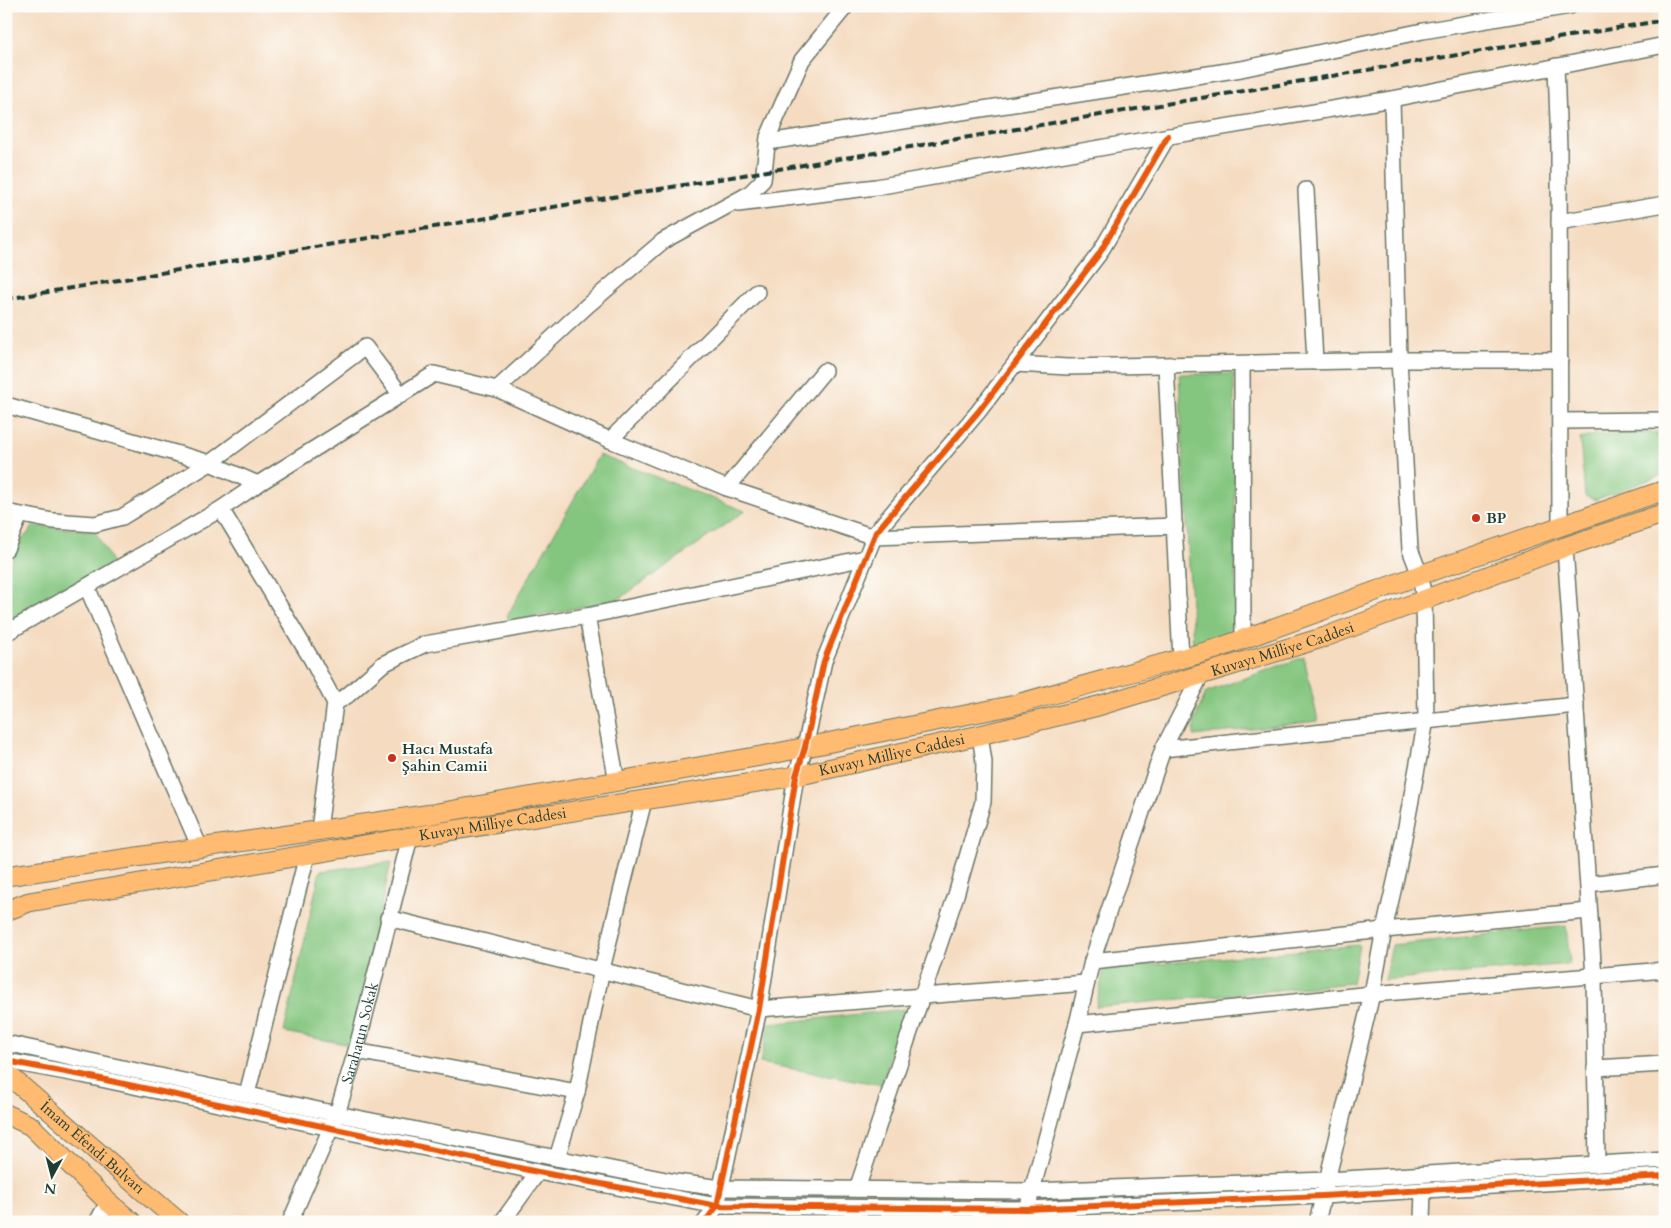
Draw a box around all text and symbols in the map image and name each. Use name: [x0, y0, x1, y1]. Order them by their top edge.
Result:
place label: BP: [1486, 508, 1506, 528]
marker: BP: [1470, 512, 1482, 524]
street label: Kuvayı Milliye Caddesi: [1209, 617, 1357, 681]
street label: Kuvayı Milliye Caddesi: [817, 729, 966, 781]
place label: Hacı Mustafa Şahin Camii: [402, 739, 493, 776]
marker: Hacı Mustafa Şahin Camii: [386, 752, 398, 764]
street label: Kuvayı Milliye Caddesi: [418, 802, 568, 845]
street label: Sarahatun Sokak: [337, 980, 383, 1086]
street label: İmam Efendi Bulvarı: [36, 1097, 149, 1198]
north arrow: [28, 1150, 78, 1200]
text: N: [43, 1178, 58, 1199]

